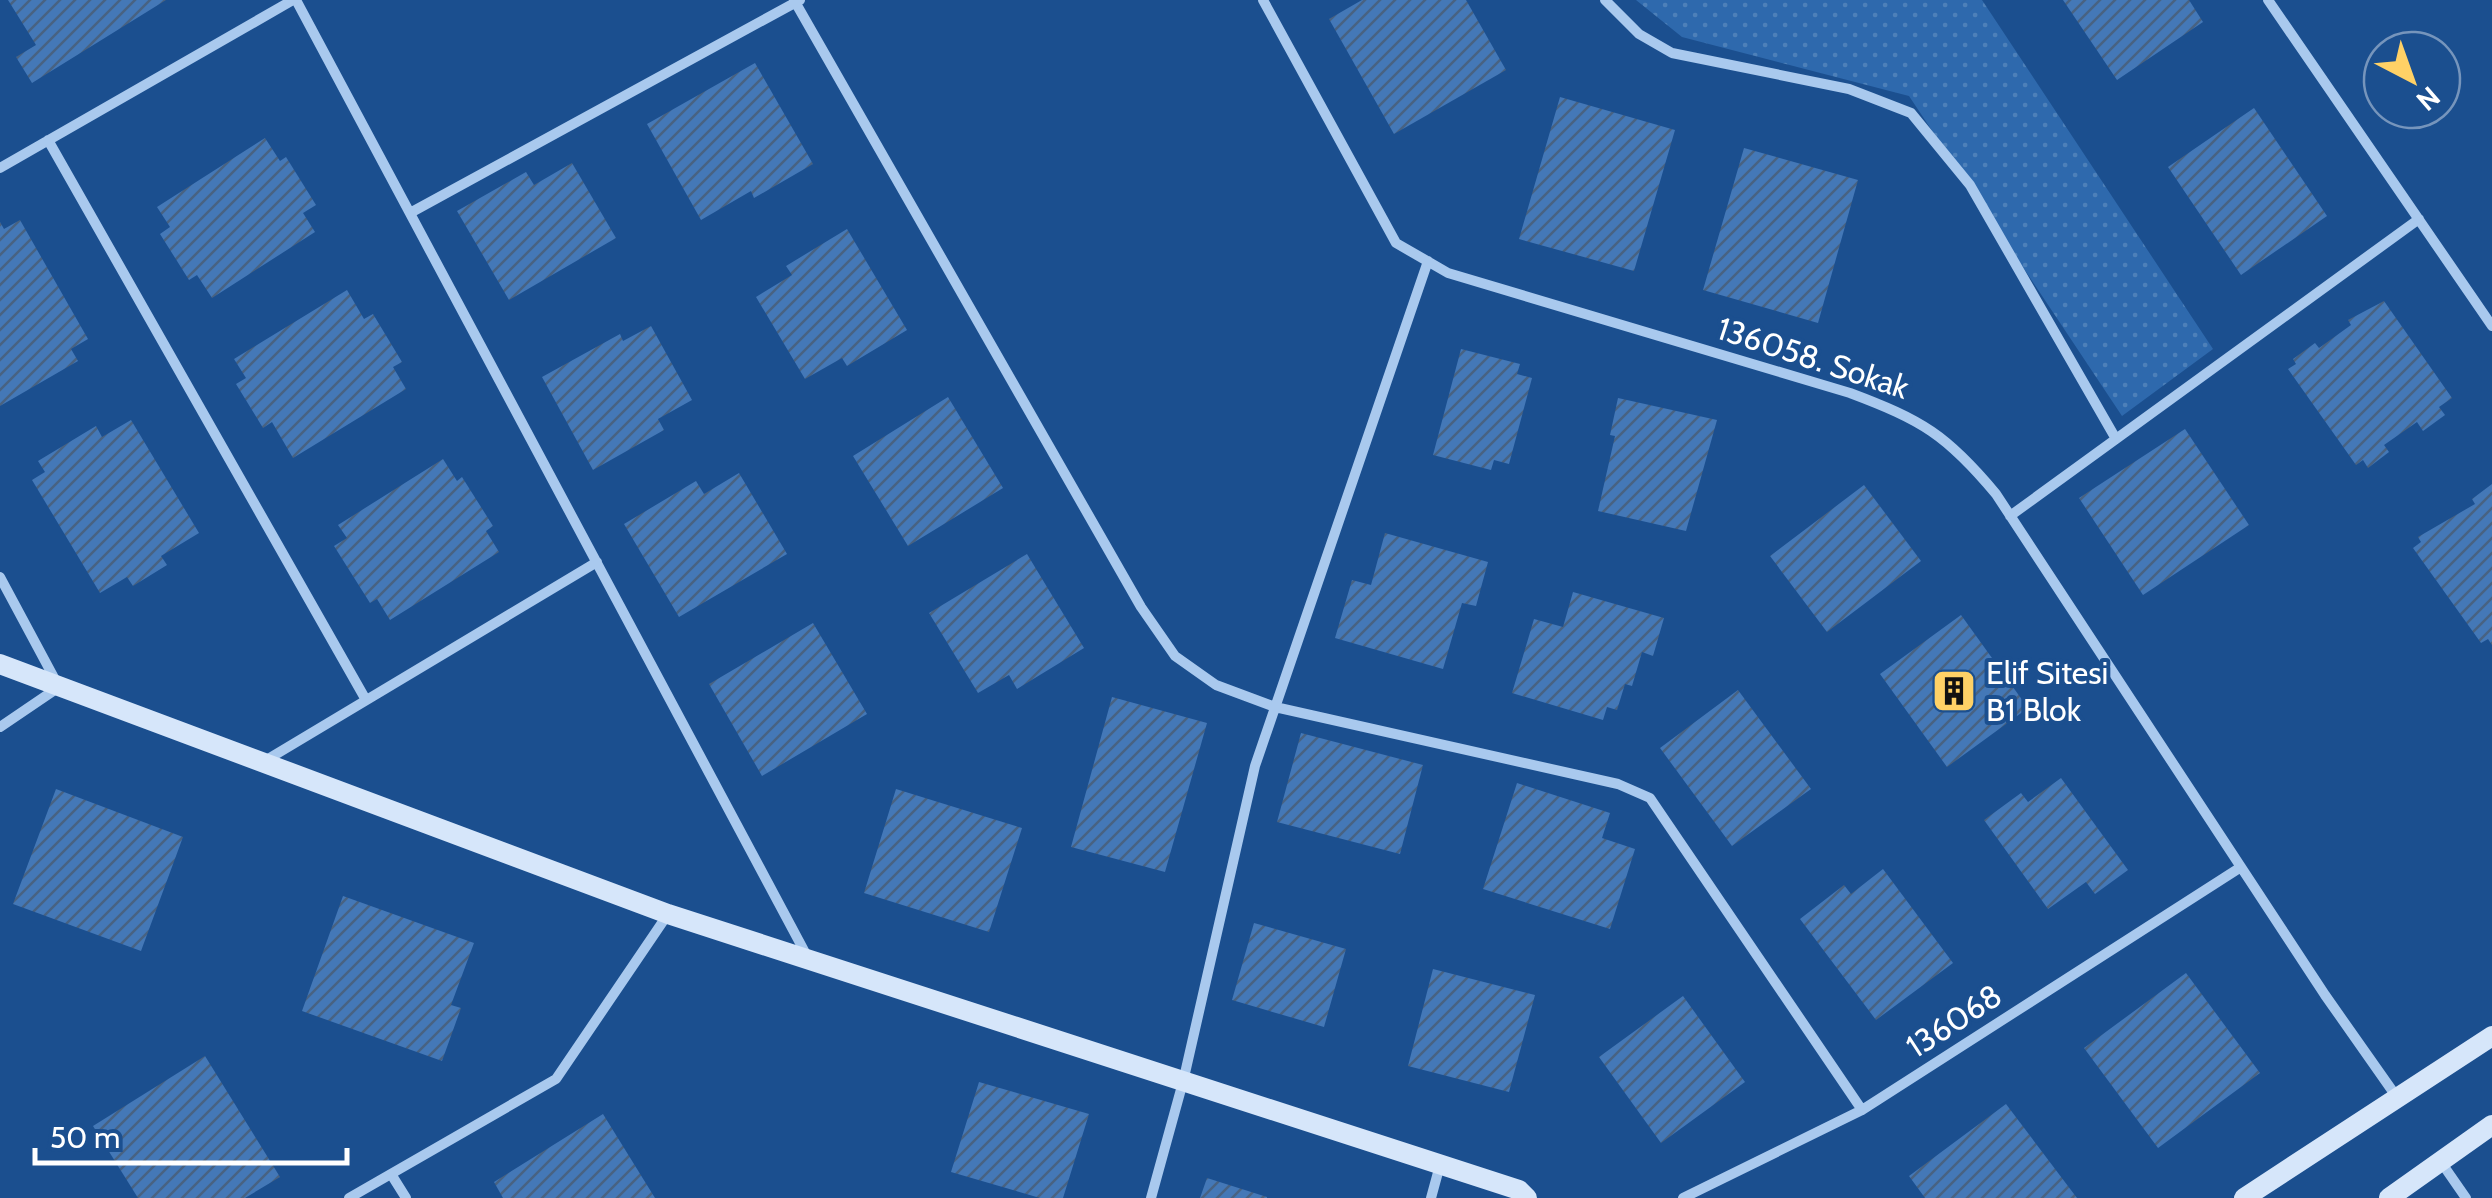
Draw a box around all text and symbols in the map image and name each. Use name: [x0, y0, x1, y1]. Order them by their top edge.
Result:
north arrow: [2362, 30, 2462, 130]
text: N: [2410, 80, 2447, 118]
street label: 136058. Sokak: [1713, 308, 1914, 407]
place label: Elif Sitesi B1 Blok: [1986, 653, 2108, 729]
building icon: Elif Sitesi B1 Blok: [1931, 668, 1977, 714]
street label: 136068: [1899, 975, 2009, 1066]
scale bar: [35, 1103, 348, 1165]
text: 50 m: [50, 1119, 120, 1156]

